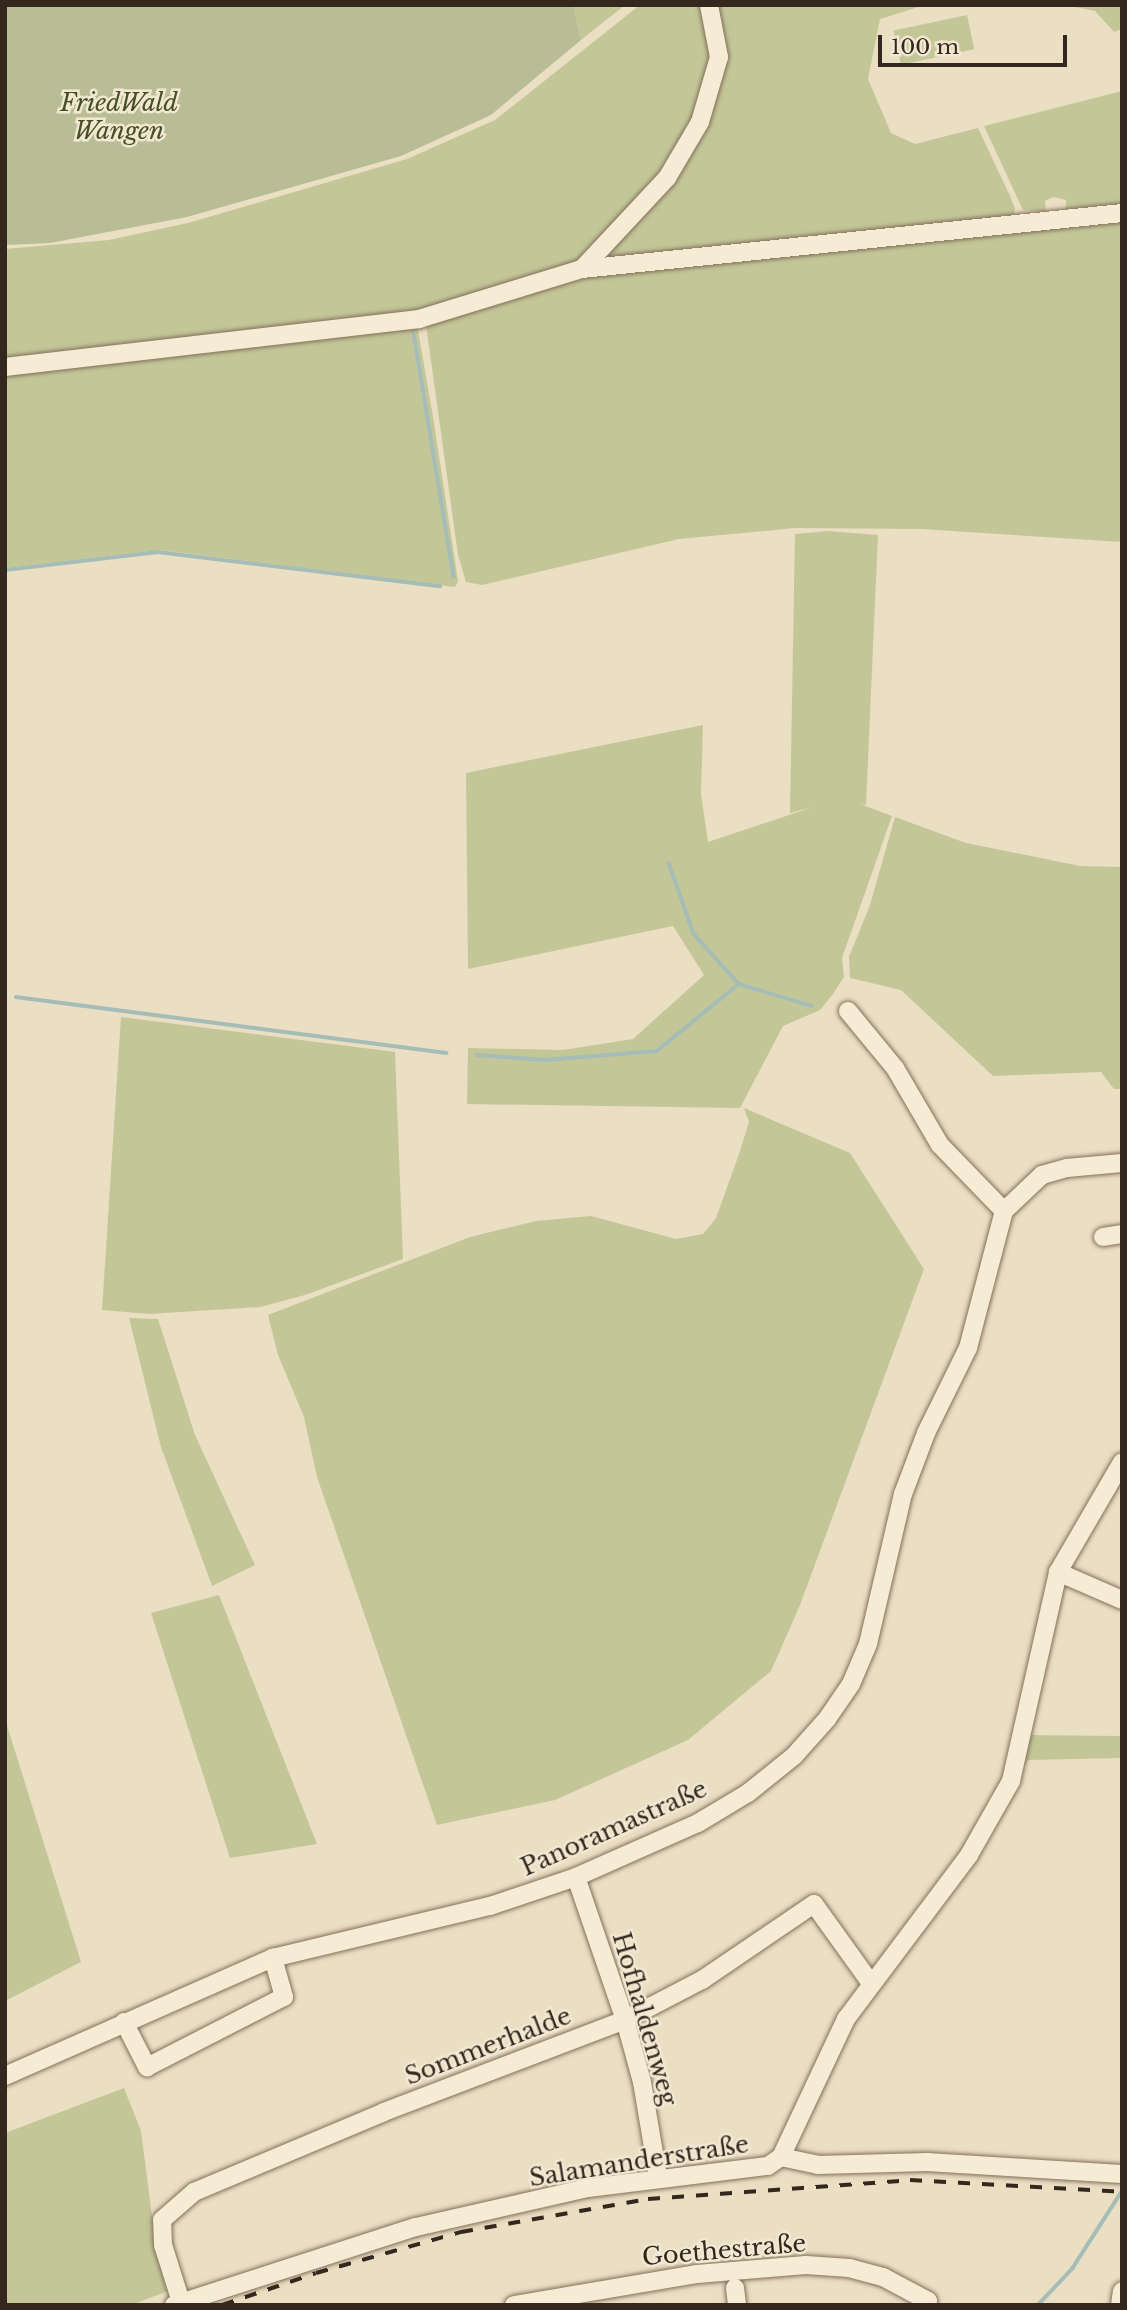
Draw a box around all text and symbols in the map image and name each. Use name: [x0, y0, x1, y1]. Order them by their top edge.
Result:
scale bar: [882, 21, 1071, 65]
text: 100 m: [891, 34, 959, 60]
park label: FriedWald Wangen: [60, 89, 178, 145]
street label: Panoramastraße: [517, 1774, 711, 1882]
street label: Hofhaldenweg: [606, 1929, 684, 2109]
street label: Sommerhalde: [401, 2001, 575, 2091]
street label: Salamanderstraße: [527, 2129, 751, 2193]
street label: Goethestraße: [641, 2228, 807, 2272]

